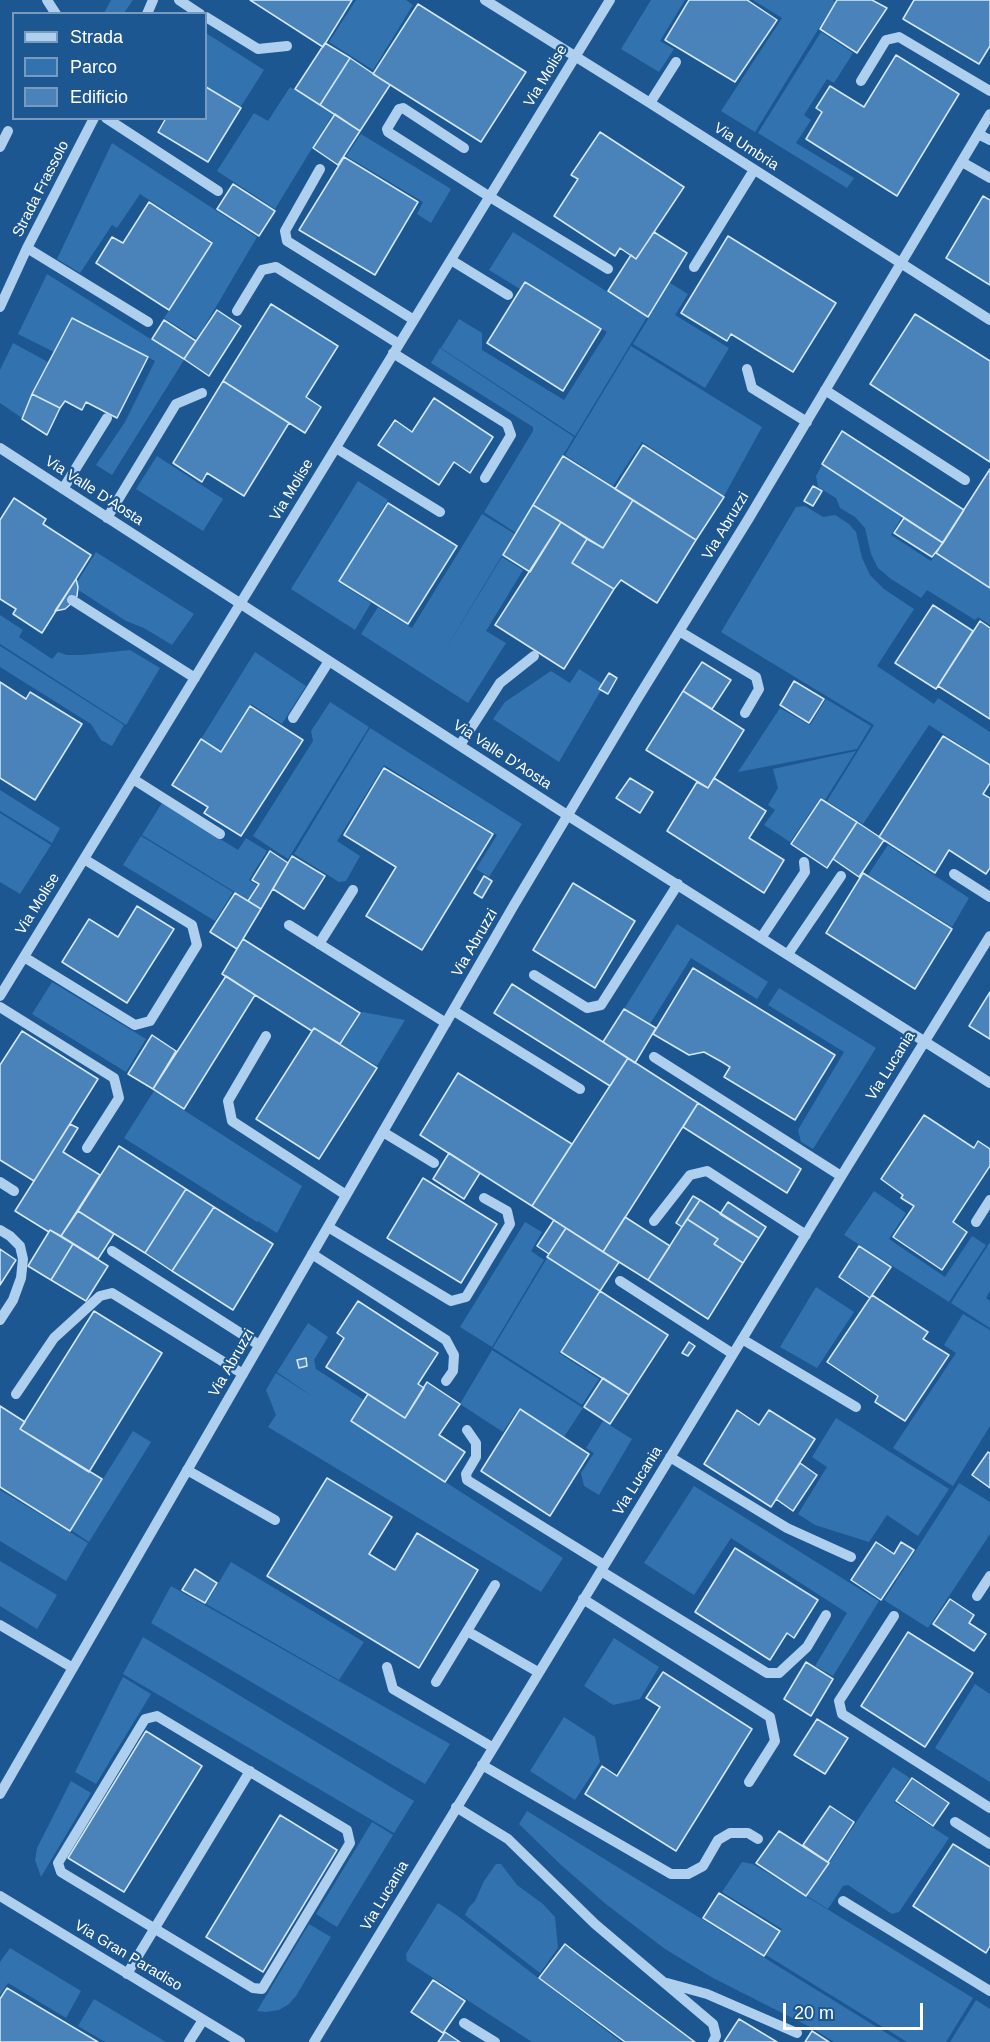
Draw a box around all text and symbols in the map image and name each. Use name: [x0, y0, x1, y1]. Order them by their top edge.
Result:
legend: [12, 12, 207, 120]
text: Strada: [70, 27, 123, 47]
street label: Via Molise: [521, 42, 571, 110]
text: Parco: [70, 57, 117, 77]
text: Edificio: [70, 87, 128, 107]
street label: Via Umbria: [710, 119, 782, 175]
street label: Strada Frassolo: [9, 138, 73, 240]
street label: Via Valle D'Aosta: [41, 452, 147, 530]
street label: Via Molise: [267, 456, 317, 524]
street label: Via Abruzzi: [699, 489, 753, 563]
street label: Via Valle D'Aosta: [449, 716, 555, 794]
street label: Via Molise: [12, 870, 64, 938]
street label: Via Abruzzi: [448, 906, 502, 980]
street label: Via Lucania: [863, 1028, 919, 1104]
street label: Via Abruzzi: [205, 1326, 259, 1400]
street label: Via Lucania: [610, 1443, 666, 1519]
street label: Via Lucania: [357, 1858, 413, 1934]
street label: Via Gran Paradiso: [71, 1917, 185, 1995]
scale bar: [786, 1991, 926, 2029]
text: 20 m: [794, 2003, 834, 2023]

